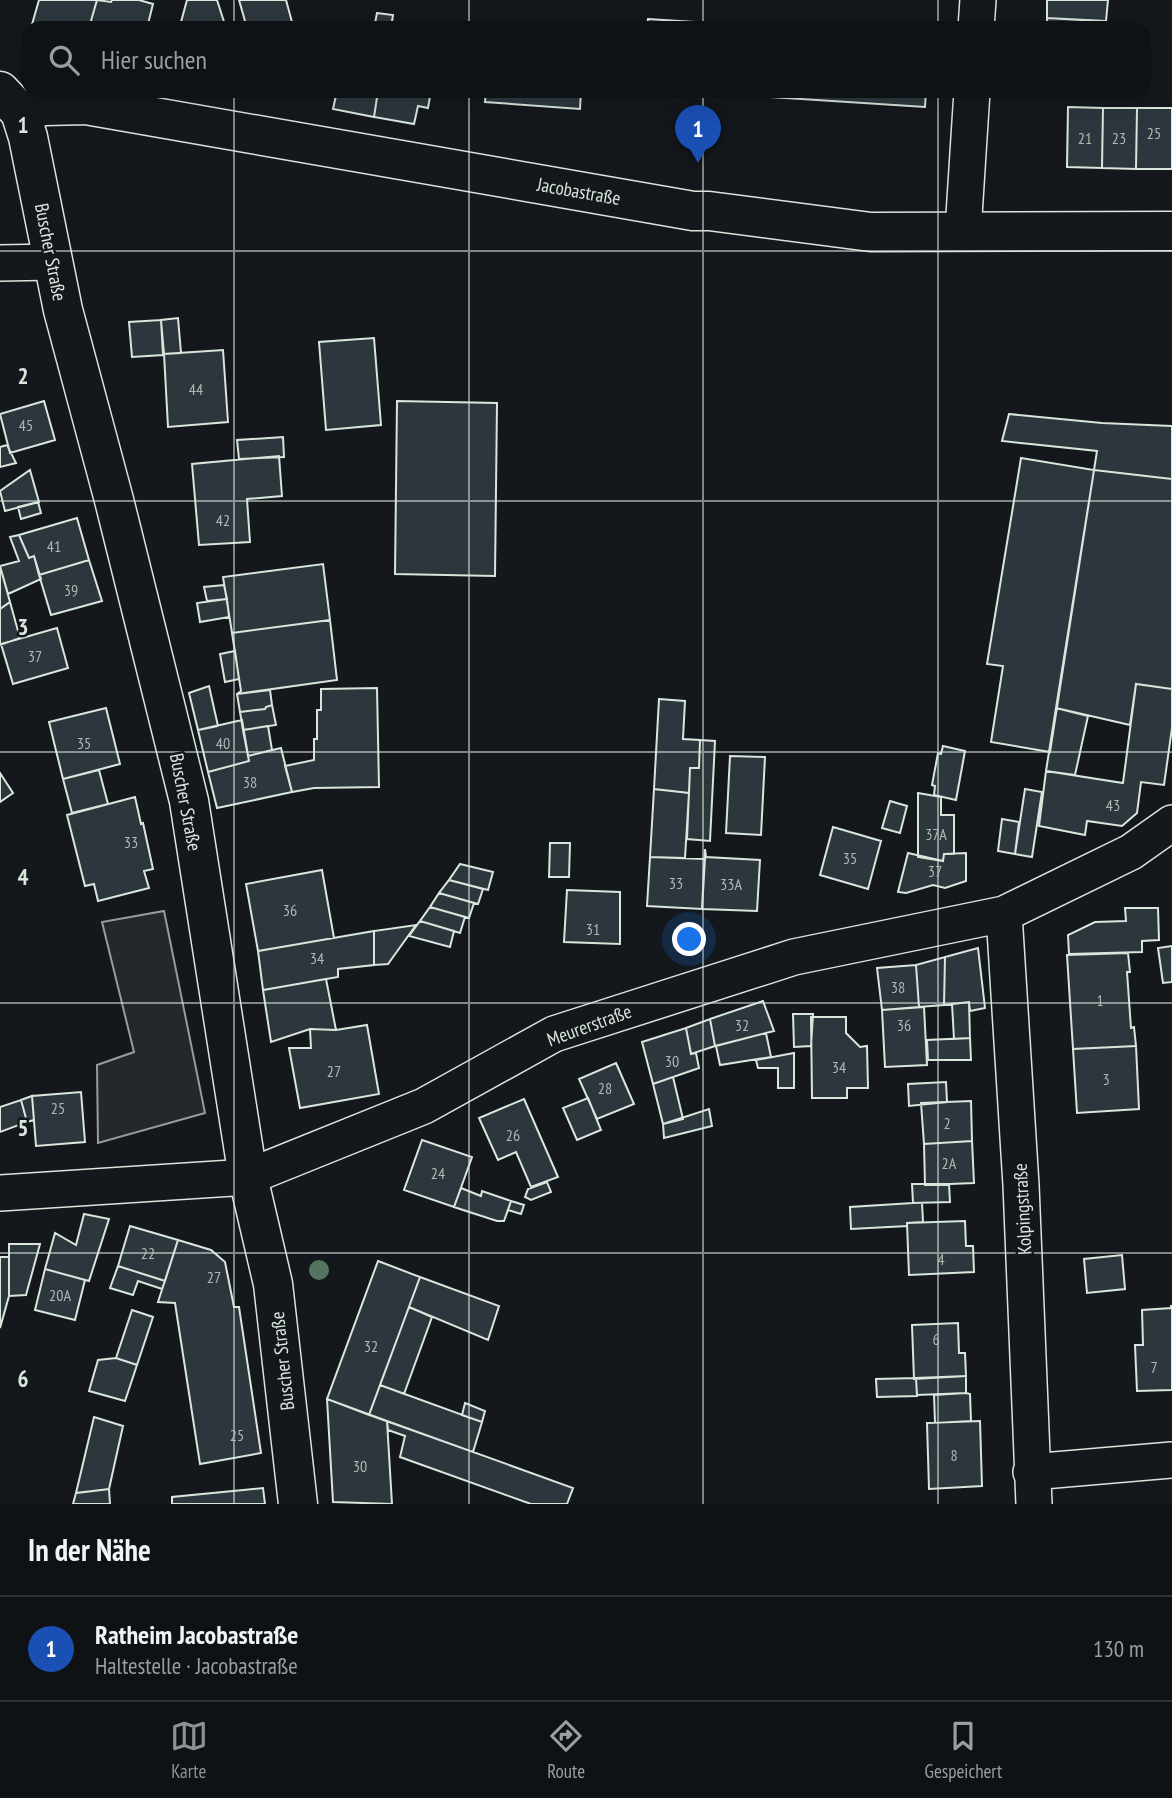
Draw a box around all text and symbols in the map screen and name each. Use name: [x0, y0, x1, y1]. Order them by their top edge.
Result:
search box: [21, 21, 1151, 98]
icon: search: [45, 41, 83, 79]
text: Hier suchen: [101, 43, 207, 76]
pin: 1: [675, 105, 721, 163]
text: 1: [18, 110, 29, 139]
house number: 25: [1147, 123, 1161, 143]
house number: 21: [1078, 128, 1092, 148]
house number: 23: [1112, 128, 1126, 148]
street label: Jacobastraße: [534, 172, 623, 210]
street label: Buscher Straße: [30, 201, 72, 303]
text: 2: [18, 361, 29, 390]
house number: 44: [189, 379, 203, 399]
house number: 45: [19, 415, 33, 435]
house number: 42: [216, 510, 230, 530]
house number: 41: [47, 536, 61, 556]
house number: 39: [64, 580, 78, 600]
text: 3: [18, 612, 29, 641]
house number: 37: [28, 646, 42, 666]
house number: 35: [77, 733, 91, 753]
house number: 40: [216, 733, 230, 753]
street label: Buscher Straße: [165, 751, 207, 853]
house number: 38: [243, 772, 257, 792]
house number: 43: [1106, 795, 1120, 815]
house number: 37A: [925, 824, 947, 844]
house number: 33: [124, 832, 138, 852]
house number: 35: [843, 848, 857, 868]
house number: 37: [928, 861, 942, 881]
text: 4: [18, 862, 29, 891]
house number: 33: [669, 873, 683, 893]
house number: 33A: [720, 874, 742, 894]
house number: 36: [283, 900, 297, 920]
house number: 31: [586, 919, 600, 939]
your location: [672, 922, 706, 956]
house number: 34: [310, 948, 324, 968]
house number: 38: [891, 977, 905, 997]
house number: 1: [1096, 990, 1104, 1010]
street label: Meurerstraße: [544, 999, 635, 1051]
house number: 32: [735, 1015, 749, 1035]
house number: 36: [897, 1015, 911, 1035]
house number: 30: [665, 1051, 679, 1071]
house number: 34: [832, 1057, 846, 1077]
house number: 27: [327, 1061, 341, 1081]
house number: 3: [1102, 1069, 1110, 1089]
house number: 28: [598, 1078, 612, 1098]
house number: 25: [51, 1098, 65, 1118]
text: 5: [18, 1113, 29, 1142]
house number: 2: [943, 1113, 951, 1133]
house number: 26: [506, 1125, 520, 1145]
house number: 2A: [942, 1153, 957, 1173]
street label: Kolpingstraße: [1008, 1162, 1036, 1255]
house number: 24: [431, 1163, 445, 1183]
house number: 22: [141, 1243, 155, 1263]
house number: 4: [937, 1249, 945, 1269]
house number: 27: [207, 1267, 221, 1287]
house number: 20A: [49, 1285, 71, 1305]
street label: Buscher Straße: [265, 1310, 299, 1412]
house number: 6: [932, 1329, 940, 1349]
house number: 32: [364, 1336, 378, 1356]
house number: 7: [1150, 1357, 1158, 1377]
text: 6: [18, 1364, 29, 1393]
house number: 25: [230, 1425, 244, 1445]
house number: 8: [950, 1445, 958, 1465]
house number: 30: [353, 1456, 367, 1476]
text: In der Nähe: [28, 1530, 151, 1569]
text: Ratheim Jacobastraße: [95, 1618, 299, 1651]
text: 1: [46, 1634, 57, 1663]
text: 130 m: [1093, 1634, 1144, 1663]
text: Haltestelle · Jacobastraße: [95, 1651, 298, 1680]
tab: Karte: [170, 1717, 208, 1783]
tab: Route: [547, 1717, 585, 1783]
tab: Gespeichert: [925, 1717, 1002, 1783]

